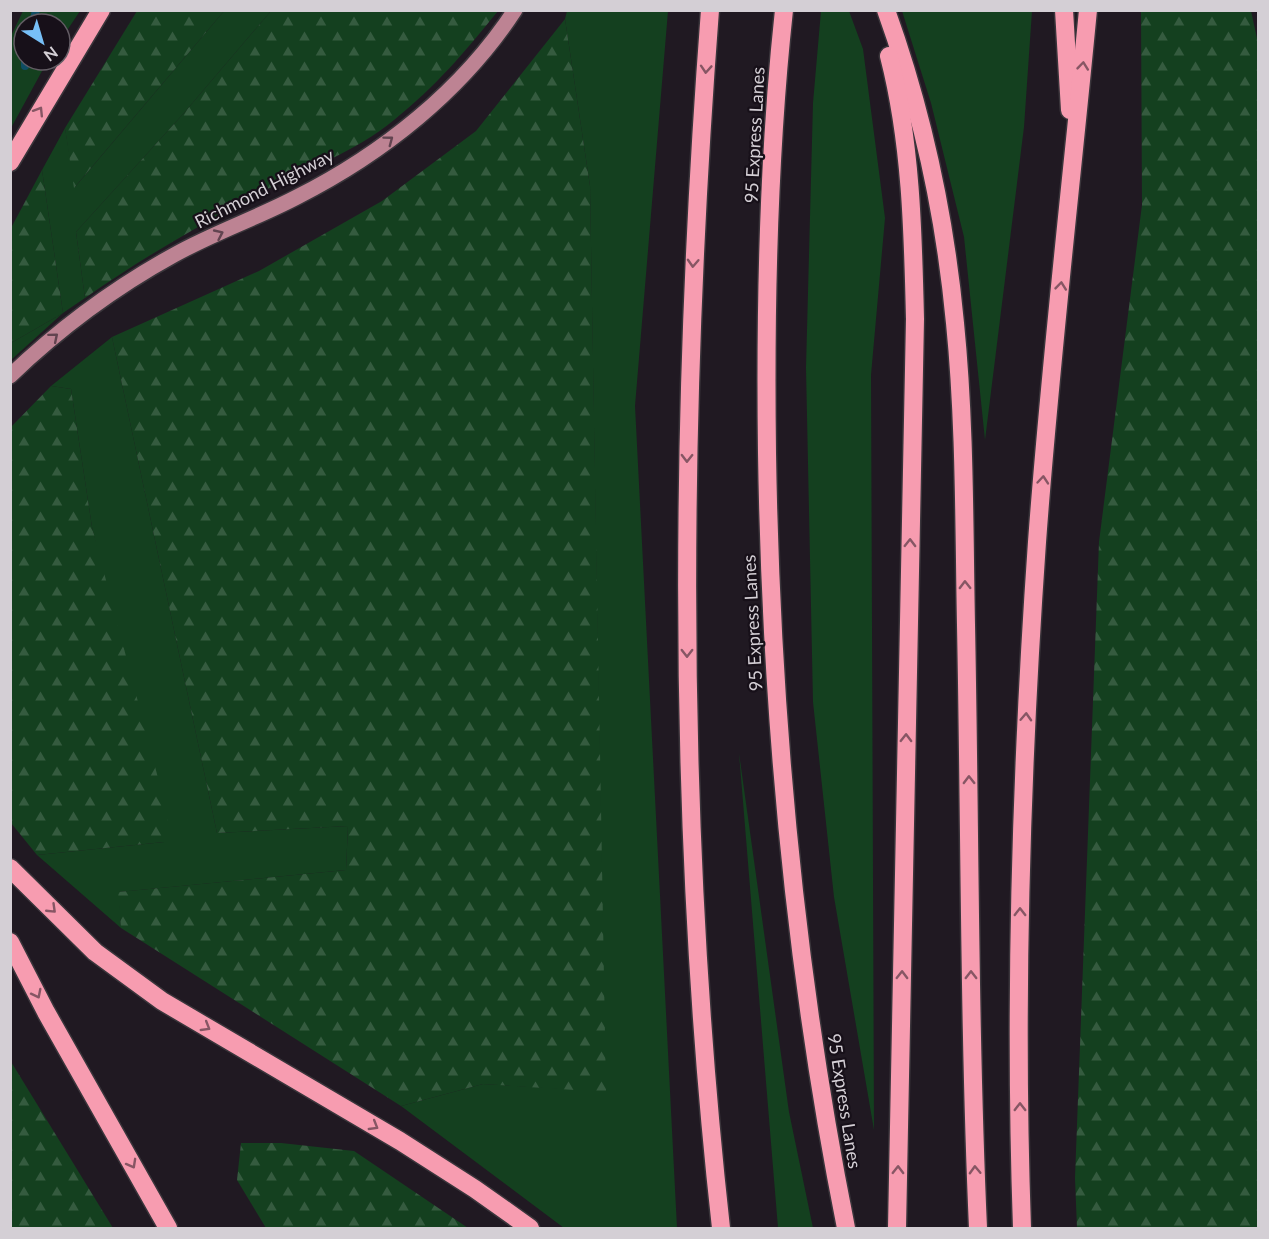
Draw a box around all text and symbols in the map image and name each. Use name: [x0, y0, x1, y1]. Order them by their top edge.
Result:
north arrow: [12, 12, 72, 72]
text: N: [41, 43, 62, 66]
one-way arrow: [1076, 61, 1089, 70]
one-way arrow: [700, 64, 713, 73]
street label: 95 Express Lanes: [739, 66, 769, 204]
one-way arrow: [32, 107, 44, 117]
one-way arrow: [382, 136, 393, 147]
street label: Richmond Highway: [191, 143, 338, 233]
one-way arrow: [212, 229, 223, 241]
one-way arrow: [687, 259, 700, 268]
one-way arrow: [1054, 281, 1067, 290]
one-way arrow: [47, 334, 58, 345]
one-way arrow: [681, 454, 693, 463]
one-way arrow: [1036, 475, 1049, 485]
one-way arrow: [904, 539, 917, 548]
street label: 95 Express Lanes: [737, 554, 767, 692]
one-way arrow: [959, 581, 971, 590]
one-way arrow: [681, 649, 693, 658]
one-way arrow: [1020, 713, 1033, 722]
one-way arrow: [900, 734, 913, 743]
one-way arrow: [963, 776, 975, 785]
one-way arrow: [44, 902, 55, 913]
one-way arrow: [1014, 908, 1026, 917]
one-way arrow: [896, 971, 908, 980]
one-way arrow: [965, 971, 977, 980]
one-way arrow: [30, 988, 41, 998]
one-way arrow: [200, 1019, 210, 1031]
street label: 95 Express Lanes: [823, 1032, 867, 1170]
one-way arrow: [1014, 1103, 1026, 1112]
one-way arrow: [368, 1119, 378, 1130]
one-way arrow: [125, 1158, 136, 1169]
one-way arrow: [892, 1166, 904, 1175]
one-way arrow: [969, 1166, 982, 1175]

